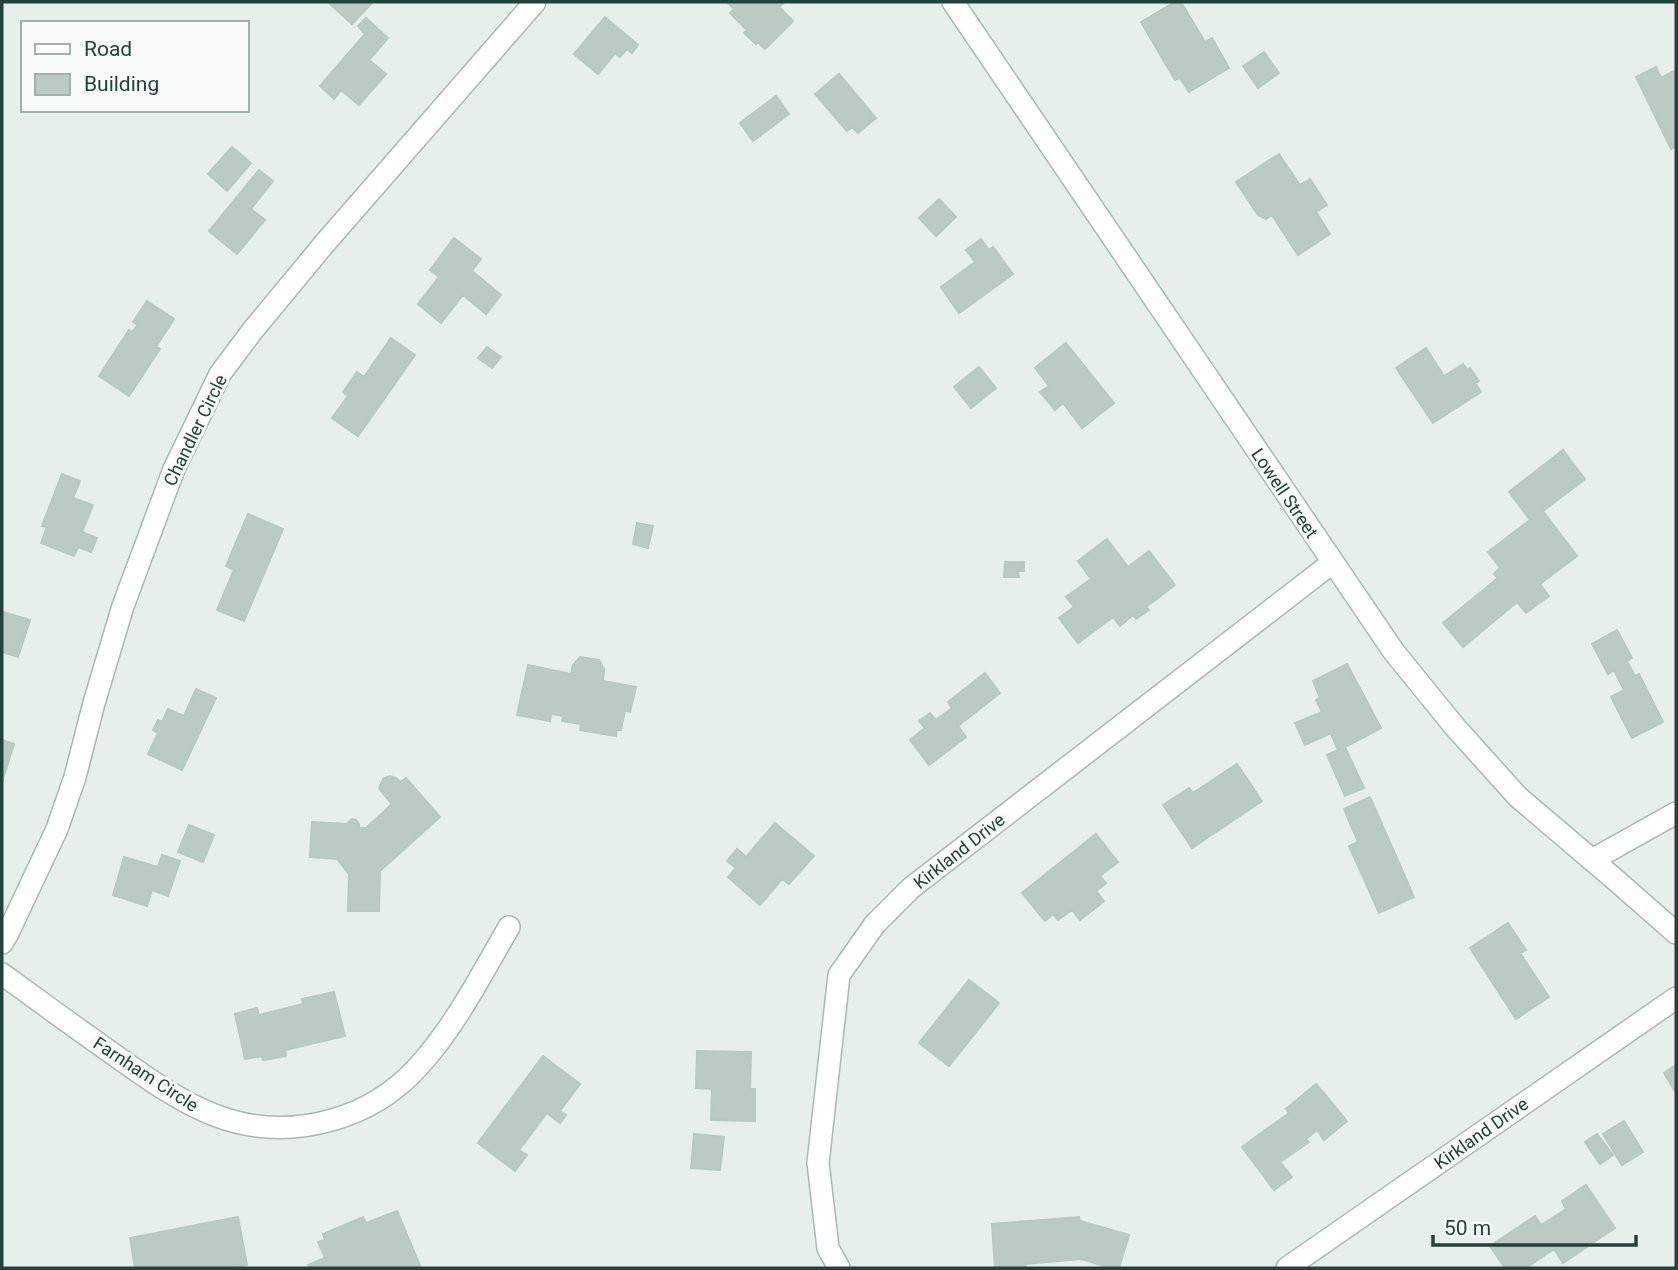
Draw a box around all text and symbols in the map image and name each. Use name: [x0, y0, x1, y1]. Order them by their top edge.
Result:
legend: [21, 21, 248, 112]
text: Road: [84, 37, 132, 61]
text: Building: [84, 72, 159, 96]
street label: Chandler Circle: [159, 371, 231, 489]
street label: Lowell Street: [1247, 444, 1323, 542]
street label: Kirkland Drive: [909, 809, 1009, 893]
street label: Farnham Circle: [90, 1032, 202, 1116]
street label: Kirkland Drive: [1430, 1093, 1532, 1173]
scale bar: [1433, 1204, 1636, 1248]
text: 50 m: [1444, 1216, 1491, 1240]

